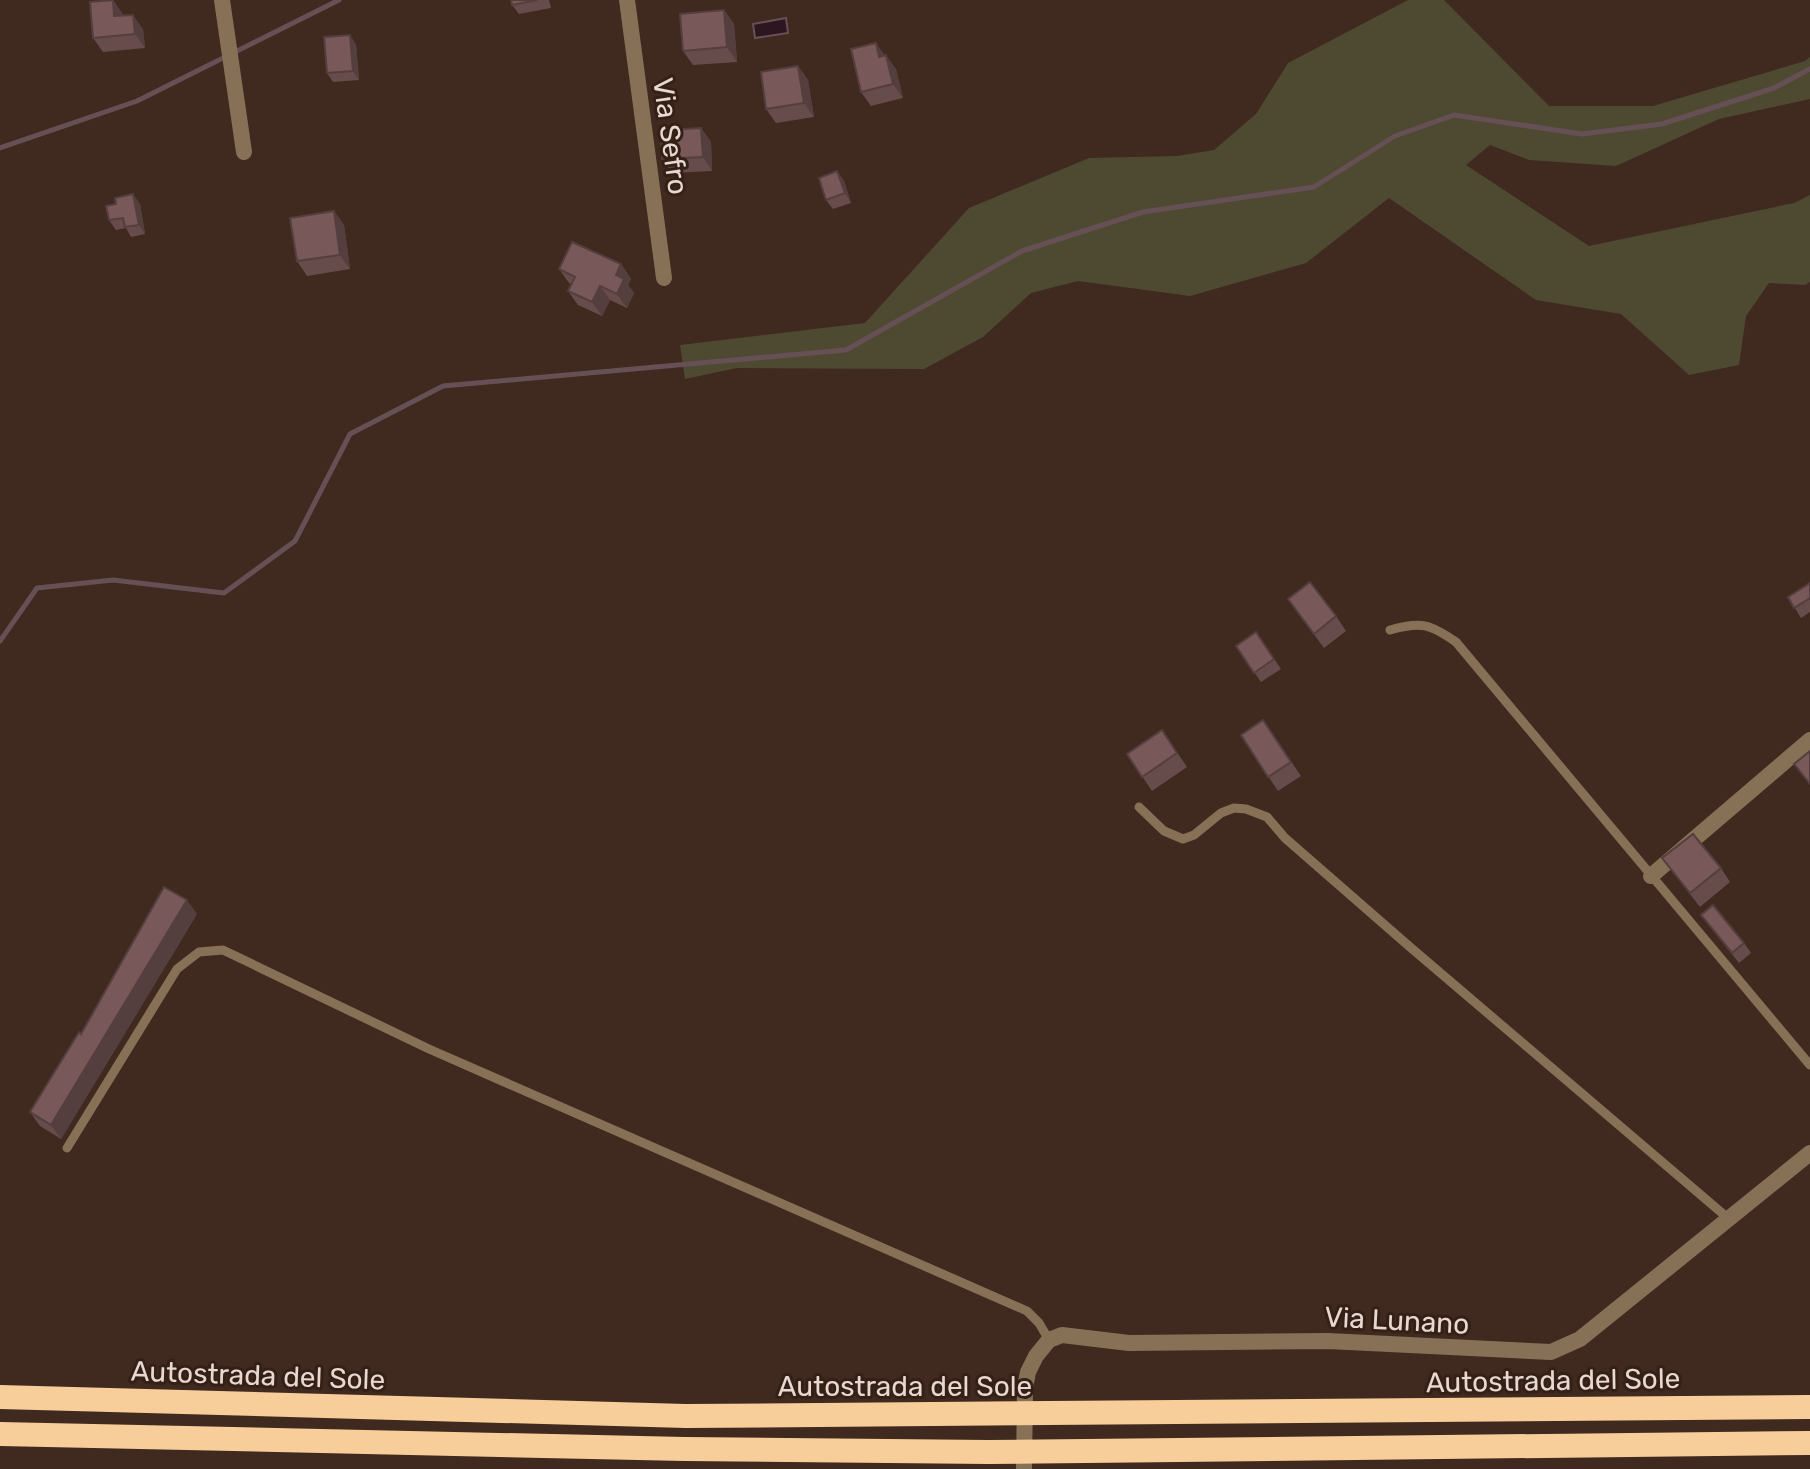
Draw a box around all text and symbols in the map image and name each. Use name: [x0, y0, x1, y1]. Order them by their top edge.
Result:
street label: Via Sefro: [646, 76, 695, 197]
street label: Via Lunano: [1324, 1300, 1470, 1341]
street label: Autostrada del Sole: [130, 1355, 386, 1396]
street label: Autostrada del Sole: [1425, 1362, 1681, 1399]
street label: Autostrada del Sole: [778, 1370, 1032, 1403]

